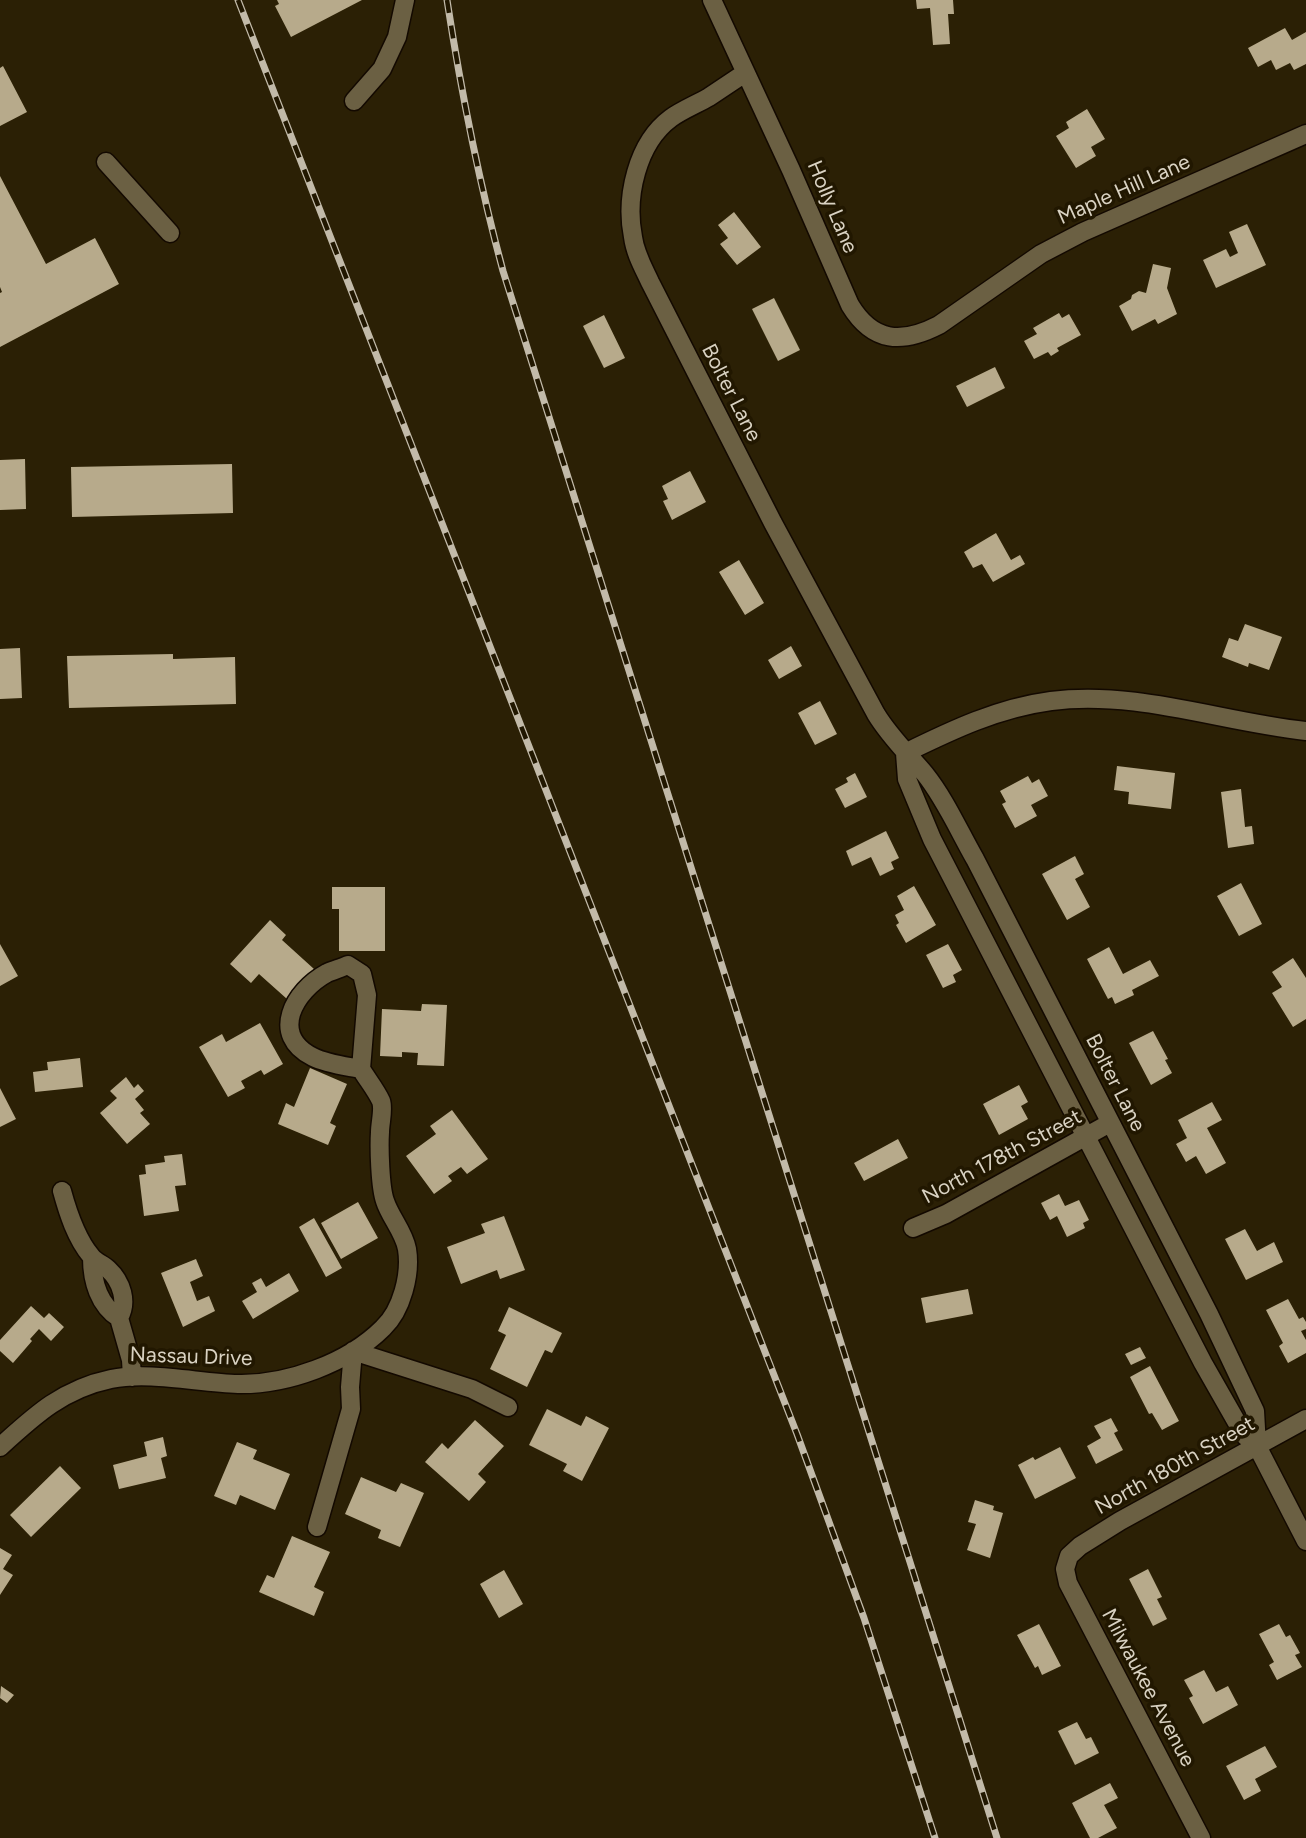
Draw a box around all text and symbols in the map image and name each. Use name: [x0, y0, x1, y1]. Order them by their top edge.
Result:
street label: Maple Hill Lane: [1054, 150, 1194, 230]
street label: Holly Lane: [801, 157, 863, 257]
street label: Bolter Lane: [696, 340, 766, 446]
street label: Bolter Lane: [1080, 1030, 1150, 1136]
street label: North 178th Street: [918, 1104, 1086, 1210]
street label: Nassau Drive: [129, 1342, 253, 1372]
street label: North 180th Street: [1091, 1412, 1259, 1520]
street label: Milwaukee Avenue: [1096, 1605, 1200, 1771]

